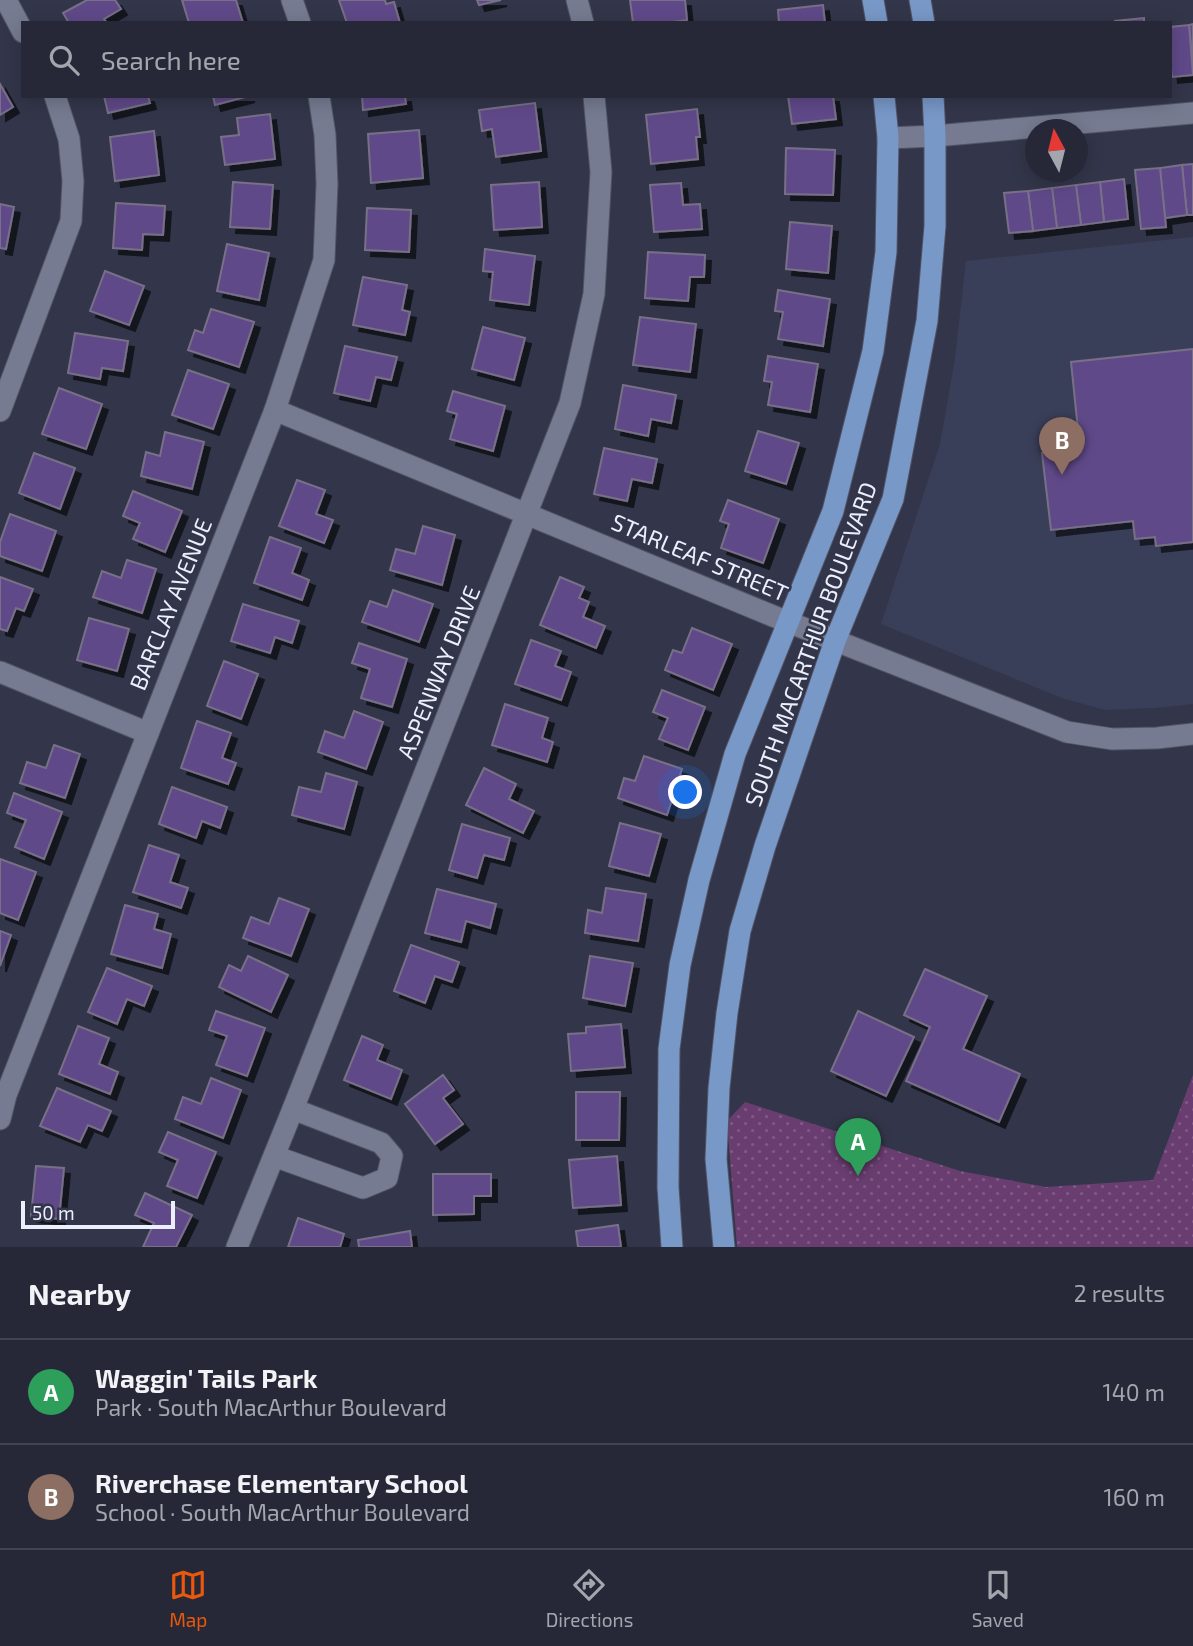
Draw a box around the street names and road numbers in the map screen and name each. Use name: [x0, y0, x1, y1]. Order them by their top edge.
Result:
street label: SOUTH MACARTHUR BOULEVARD: [738, 478, 882, 810]
street label: STARLEAF STREET: [607, 507, 793, 607]
street label: BARCLAY AVENUE: [123, 514, 217, 694]
street label: ASPENWAY DRIVE: [391, 581, 485, 763]

